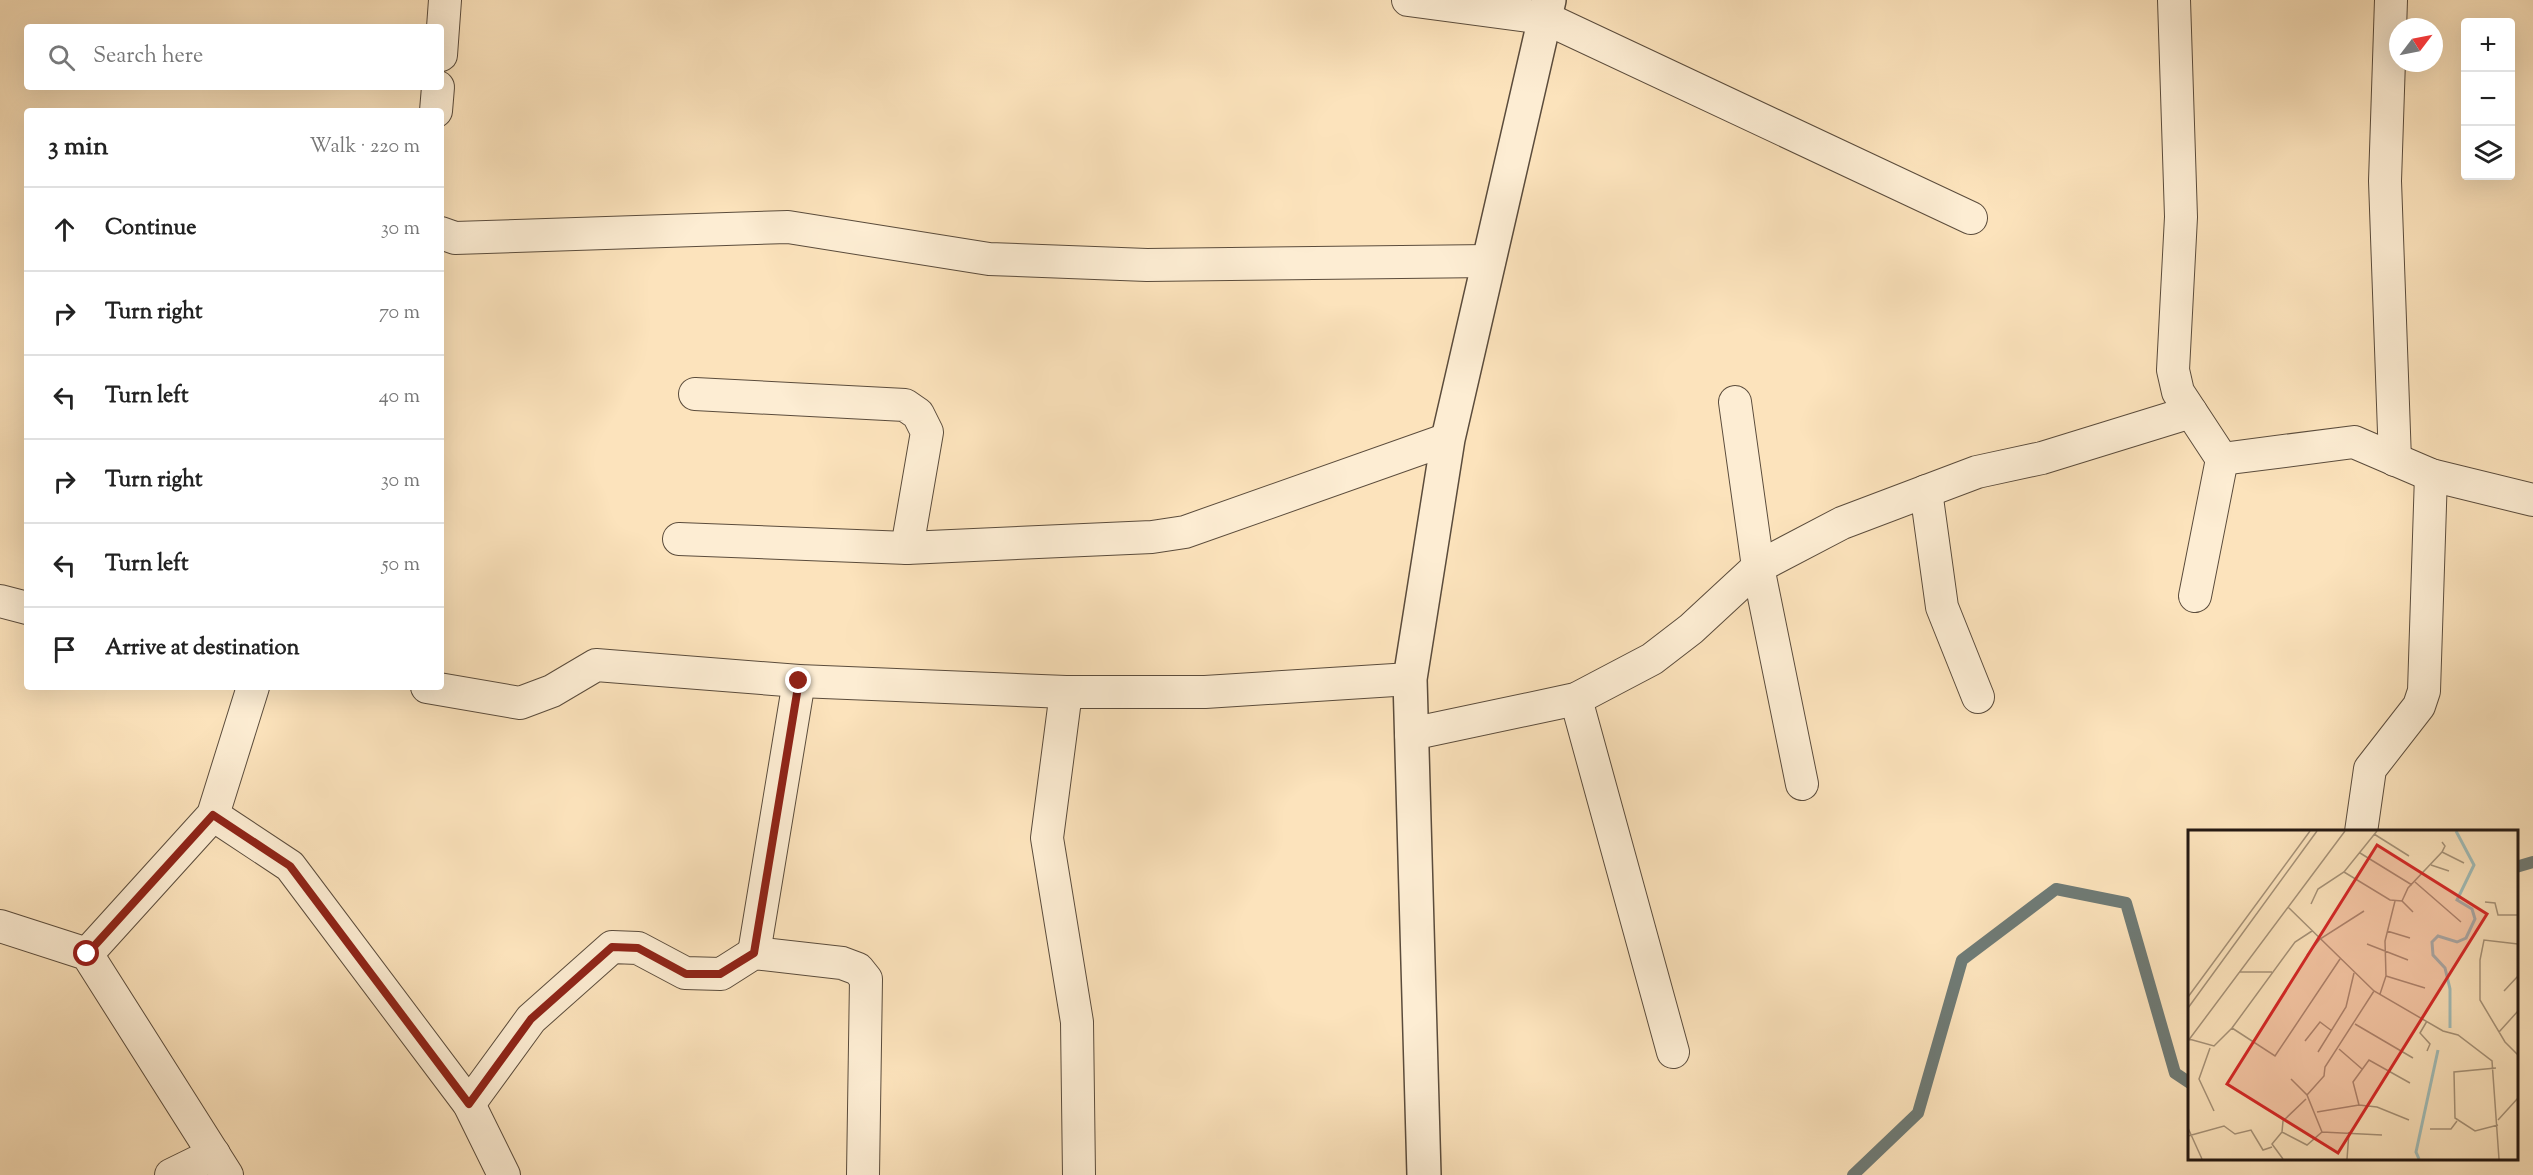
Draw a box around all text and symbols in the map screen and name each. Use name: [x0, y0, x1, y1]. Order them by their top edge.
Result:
north arrow: [2389, 18, 2443, 72]
map controls: [2461, 18, 2515, 180]
button: +: [2461, 18, 2515, 72]
search box: [24, 24, 444, 90]
icon: search: [45, 41, 78, 74]
text: Search here: [93, 41, 203, 73]
button: −: [2461, 72, 2515, 126]
button: layers: [2461, 126, 2515, 180]
text: 3 min: [48, 129, 108, 166]
text: Walk · 220 m: [309, 133, 420, 162]
icon: ahead: [48, 213, 81, 246]
text: Continue: [105, 213, 196, 245]
text: 30 m: [381, 215, 420, 244]
icon: right: [48, 297, 81, 330]
text: Turn right: [105, 297, 202, 329]
text: 70 m: [379, 299, 420, 328]
icon: left: [48, 381, 81, 414]
text: Turn left: [105, 381, 188, 413]
text: 40 m: [379, 383, 420, 412]
icon: right: [48, 465, 81, 498]
text: Turn right: [105, 465, 202, 497]
text: 30 m: [381, 467, 420, 496]
icon: left: [48, 549, 81, 582]
text: Turn left: [105, 549, 188, 581]
text: 50 m: [382, 551, 420, 580]
icon: arrive: [48, 633, 81, 666]
text: Arrive at destination: [105, 633, 300, 665]
route end: [785, 667, 811, 693]
inset map: [2188, 830, 2518, 1160]
route start: [73, 940, 99, 966]

